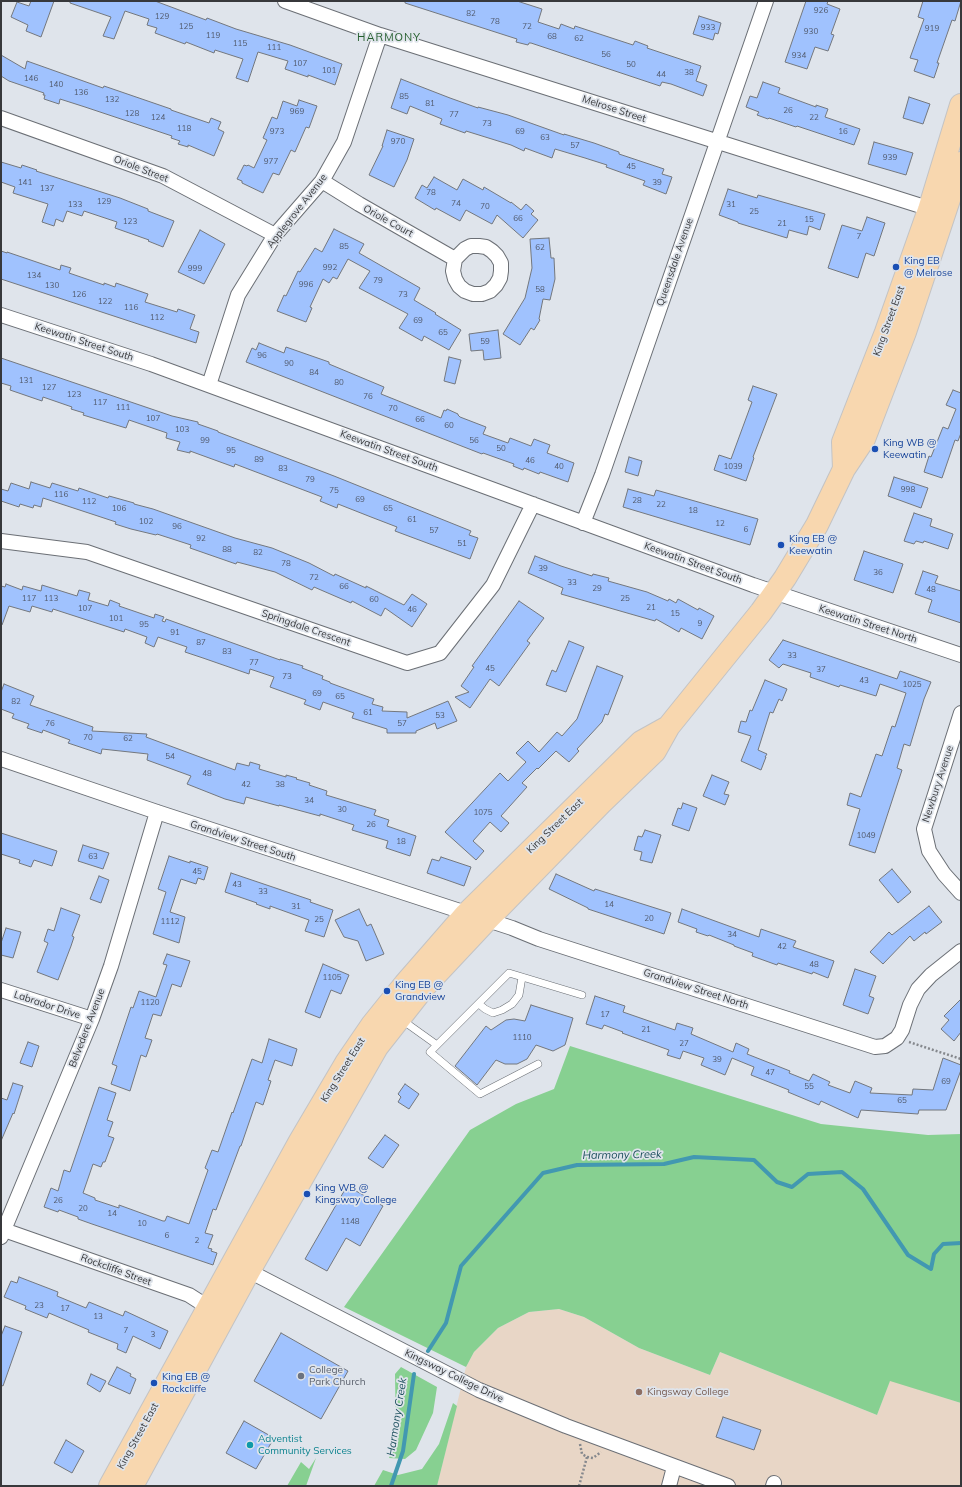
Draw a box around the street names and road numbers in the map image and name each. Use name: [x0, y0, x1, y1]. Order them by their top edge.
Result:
street label: Melrose Street: [581, 93, 647, 125]
street label: Oriole Street: [112, 153, 170, 185]
street label: Applegrove Avenue: [264, 172, 330, 250]
street label: Oriole Court: [361, 202, 415, 240]
street label: Queensdale Avenue: [654, 216, 696, 308]
street label: King Street East: [871, 284, 907, 358]
street label: Keewatin Street South: [33, 320, 135, 364]
street label: Keewatin Street South: [338, 428, 440, 474]
street label: Keewatin Street South: [642, 540, 744, 586]
street label: Keewatin Street North: [817, 602, 919, 646]
street label: Springdale Crescent: [260, 607, 352, 649]
street label: Newbury Avenue: [920, 744, 956, 824]
street label: King Street East: [524, 796, 586, 856]
street label: Grandview Street South: [189, 818, 297, 864]
street label: Grandview Street North: [642, 966, 750, 1012]
street label: Belvedere Avenue: [66, 987, 108, 1069]
street label: Labrador Drive: [12, 989, 82, 1021]
street label: King Street East: [318, 1036, 368, 1104]
street label: Rockcliffe Street: [79, 1252, 153, 1288]
street label: Kingsway College Drive: [403, 1347, 505, 1405]
street label: King Street East: [115, 1401, 161, 1471]

